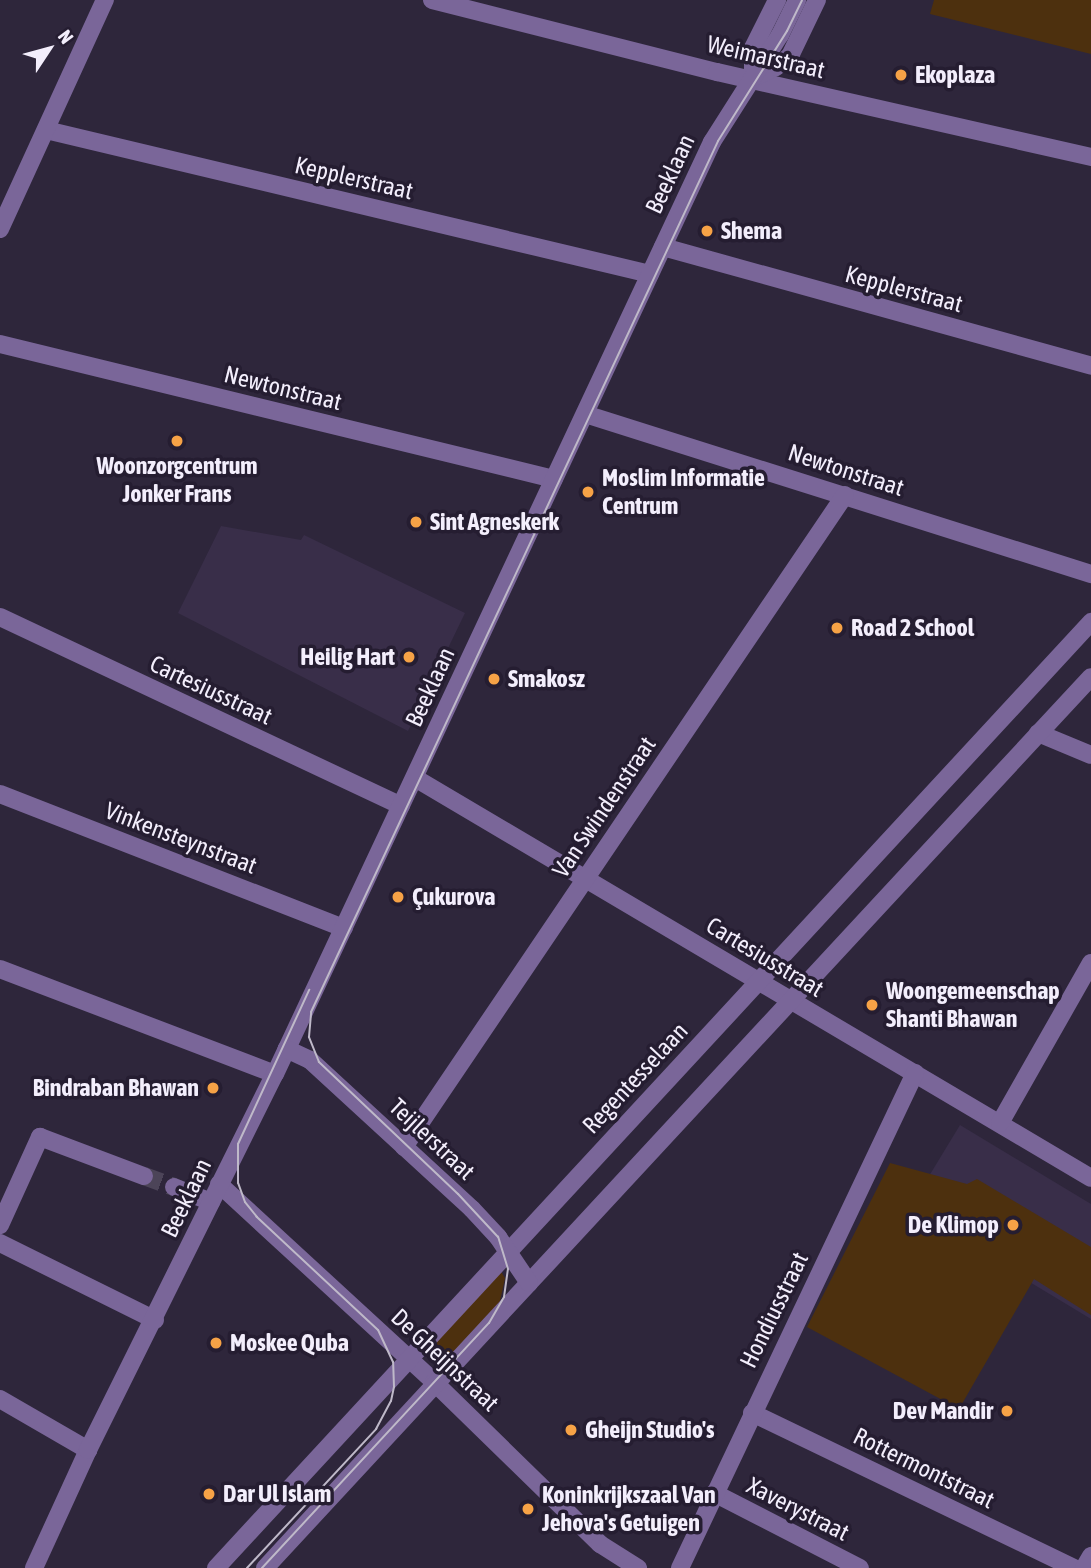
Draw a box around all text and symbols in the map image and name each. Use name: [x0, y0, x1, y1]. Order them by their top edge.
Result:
north arrow: [14, 14, 84, 84]
text: N: [54, 26, 78, 48]
street label: Weimarstraat: [704, 29, 828, 85]
place label: Ekoplaza: [915, 61, 995, 89]
marker: Ekoplaza: [893, 67, 909, 83]
street label: Beeklaan: [639, 130, 701, 218]
street label: Kepplerstraat: [292, 150, 416, 206]
place label: Shema: [721, 217, 782, 245]
marker: Shema: [699, 223, 715, 239]
street label: Kepplerstraat: [842, 260, 966, 318]
street label: Newtonstraat: [221, 360, 345, 416]
marker: Woonzorgcentrum Jonker Frans: [169, 433, 185, 449]
street label: Newtonstraat: [785, 438, 907, 502]
place label: Woonzorgcentrum Jonker Frans: [96, 452, 258, 508]
place label: Moslim Informatie Centrum: [602, 464, 765, 520]
marker: Moslim Informatie Centrum: [580, 484, 596, 500]
place label: Sint Agneskerk: [430, 508, 559, 536]
marker: Sint Agneskerk: [408, 514, 424, 530]
place label: Road 2 School: [851, 614, 974, 642]
marker: Road 2 School: [829, 620, 845, 636]
place label: Heilig Hart: [300, 643, 395, 671]
street label: Beeklaan: [399, 643, 461, 731]
street label: Cartesiusstraat: [145, 649, 277, 731]
marker: Heilig Hart: [401, 649, 417, 665]
place label: Smakosz: [508, 665, 585, 693]
marker: Smakosz: [486, 671, 502, 687]
street label: Van Swindenstraat: [546, 731, 662, 883]
street label: Vinkensteynstraat: [101, 796, 261, 880]
place label: Çukurova: [412, 883, 495, 911]
marker: Çukurova: [390, 889, 406, 905]
street label: Cartesiusstraat: [701, 911, 829, 1003]
place label: Woongemeenschap Shanti Bhawan: [886, 977, 1060, 1033]
marker: Woongemeenschap Shanti Bhawan: [864, 997, 880, 1013]
street label: Regentesselaan: [576, 1017, 694, 1139]
place label: Bindraban Bhawan: [33, 1074, 199, 1102]
marker: Bindraban Bhawan: [205, 1080, 221, 1096]
street label: Teijlerstraat: [383, 1092, 481, 1186]
street label: Beeklaan: [155, 1154, 217, 1242]
place label: De Klimop: [908, 1211, 999, 1239]
marker: De Klimop: [1005, 1217, 1021, 1233]
street label: Hondiusstraat: [734, 1247, 814, 1373]
street label: De Gheijnstraat: [385, 1303, 505, 1417]
place label: Moskee Quba: [230, 1329, 349, 1357]
marker: Moskee Quba: [208, 1335, 224, 1351]
place label: Dev Mandir: [893, 1397, 993, 1425]
marker: Dev Mandir: [999, 1403, 1015, 1419]
place label: Gheijn Studio's: [585, 1416, 714, 1444]
street label: Rottermontstraat: [849, 1421, 999, 1515]
marker: Gheijn Studio's: [563, 1422, 579, 1438]
street label: Xaverystraat: [742, 1471, 854, 1547]
place label: Dar Ul Islam: [223, 1480, 331, 1508]
place label: Koninkrijkszaal Van Jehova's Getuigen: [542, 1481, 716, 1537]
marker: Dar Ul Islam: [201, 1486, 217, 1502]
marker: Koninkrijkszaal Van Jehova's Getuigen: [520, 1501, 536, 1517]

